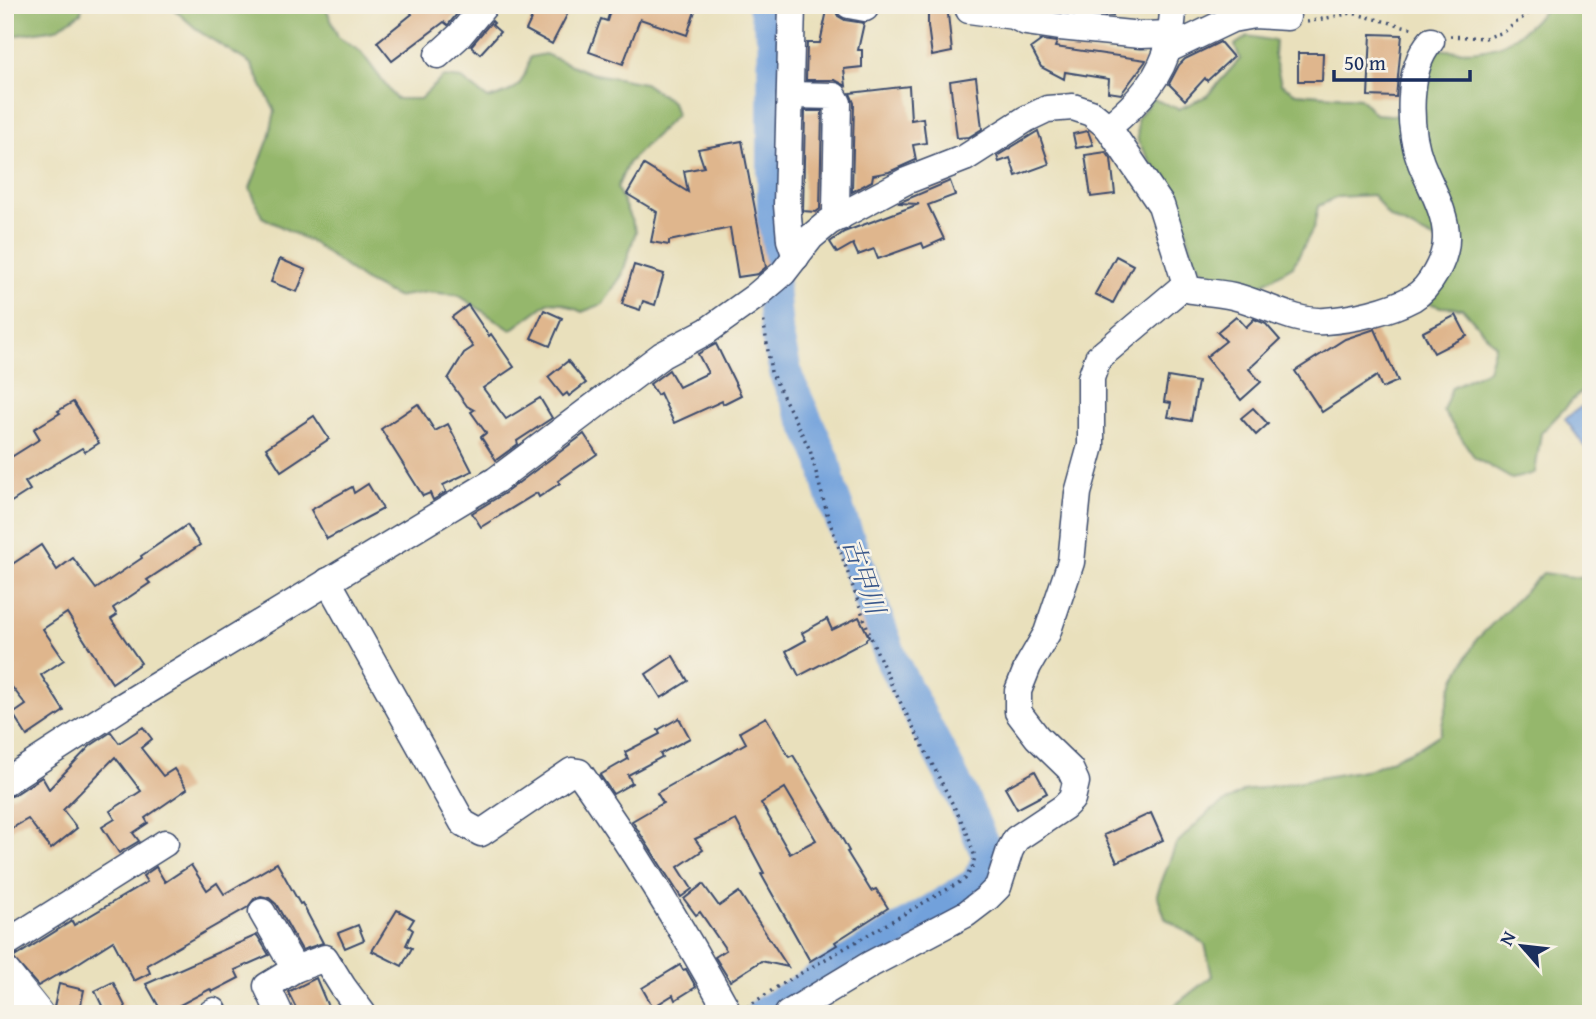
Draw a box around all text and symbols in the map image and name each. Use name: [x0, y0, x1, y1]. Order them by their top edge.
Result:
scale bar: [1334, 38, 1470, 82]
text: 50 m: [1344, 47, 1386, 78]
water label: 古甲川: [833, 533, 897, 622]
north arrow: [1488, 911, 1558, 981]
text: N: [1492, 926, 1522, 950]

